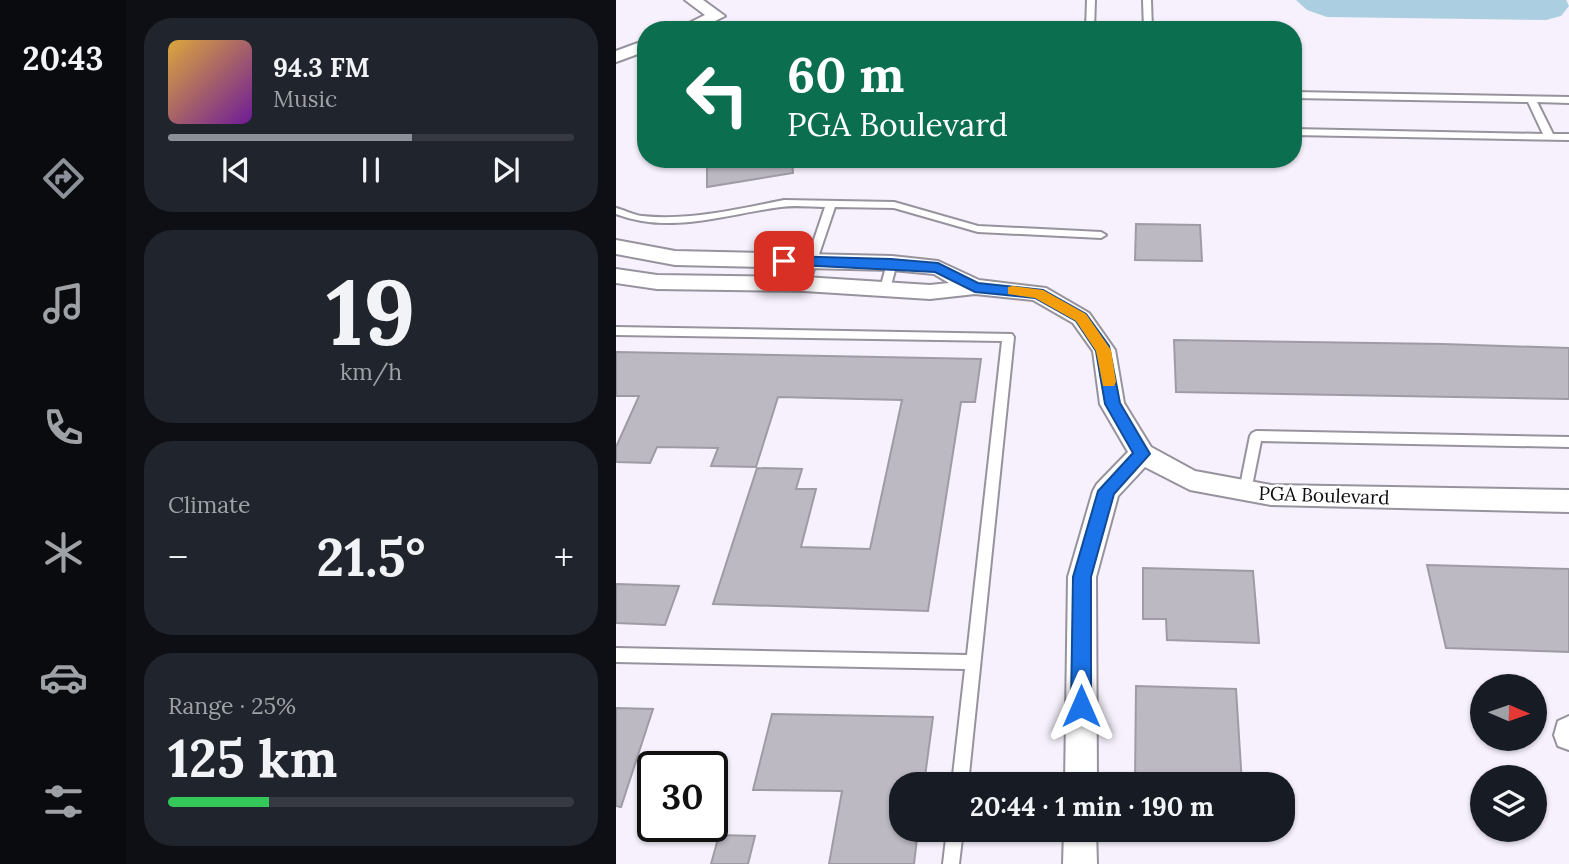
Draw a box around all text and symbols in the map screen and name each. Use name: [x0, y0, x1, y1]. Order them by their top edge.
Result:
text: 20:43: [23, 38, 103, 79]
text: 60 m: [787, 43, 904, 105]
icon: left: [672, 49, 763, 140]
text: 94.3 FM: [273, 51, 370, 84]
text: Music: [273, 84, 337, 113]
text: PGA Boulevard: [787, 104, 1008, 145]
icon: previous: [217, 151, 255, 189]
icon: pause: [352, 151, 390, 189]
icon: next: [487, 151, 525, 189]
icon: directions: [39, 154, 88, 203]
pin: [754, 231, 814, 291]
icon: arrive: [765, 242, 803, 280]
text: 19: [326, 253, 416, 370]
icon: music: [39, 279, 88, 328]
text: km/h: [340, 357, 402, 386]
icon: phone: [39, 403, 88, 452]
street label: PGA Boulevard: [1258, 481, 1390, 509]
text: Climate: [168, 490, 250, 519]
text: 21.5°: [317, 524, 425, 590]
icon: climate: [39, 528, 88, 577]
text: −: [168, 533, 188, 581]
text: +: [554, 533, 574, 581]
icon: car: [39, 653, 88, 702]
position arrow: [1044, 669, 1118, 743]
north arrow: [1470, 674, 1547, 751]
map controls: [1470, 674, 1547, 842]
text: Range · 25%: [168, 691, 296, 720]
text: 125 km: [168, 725, 337, 791]
speed limit sign: 30: [637, 751, 728, 842]
button: layers: [1470, 765, 1547, 842]
icon: filters: [39, 777, 88, 826]
text: 20:44 · 1 min · 190 m: [970, 790, 1214, 823]

